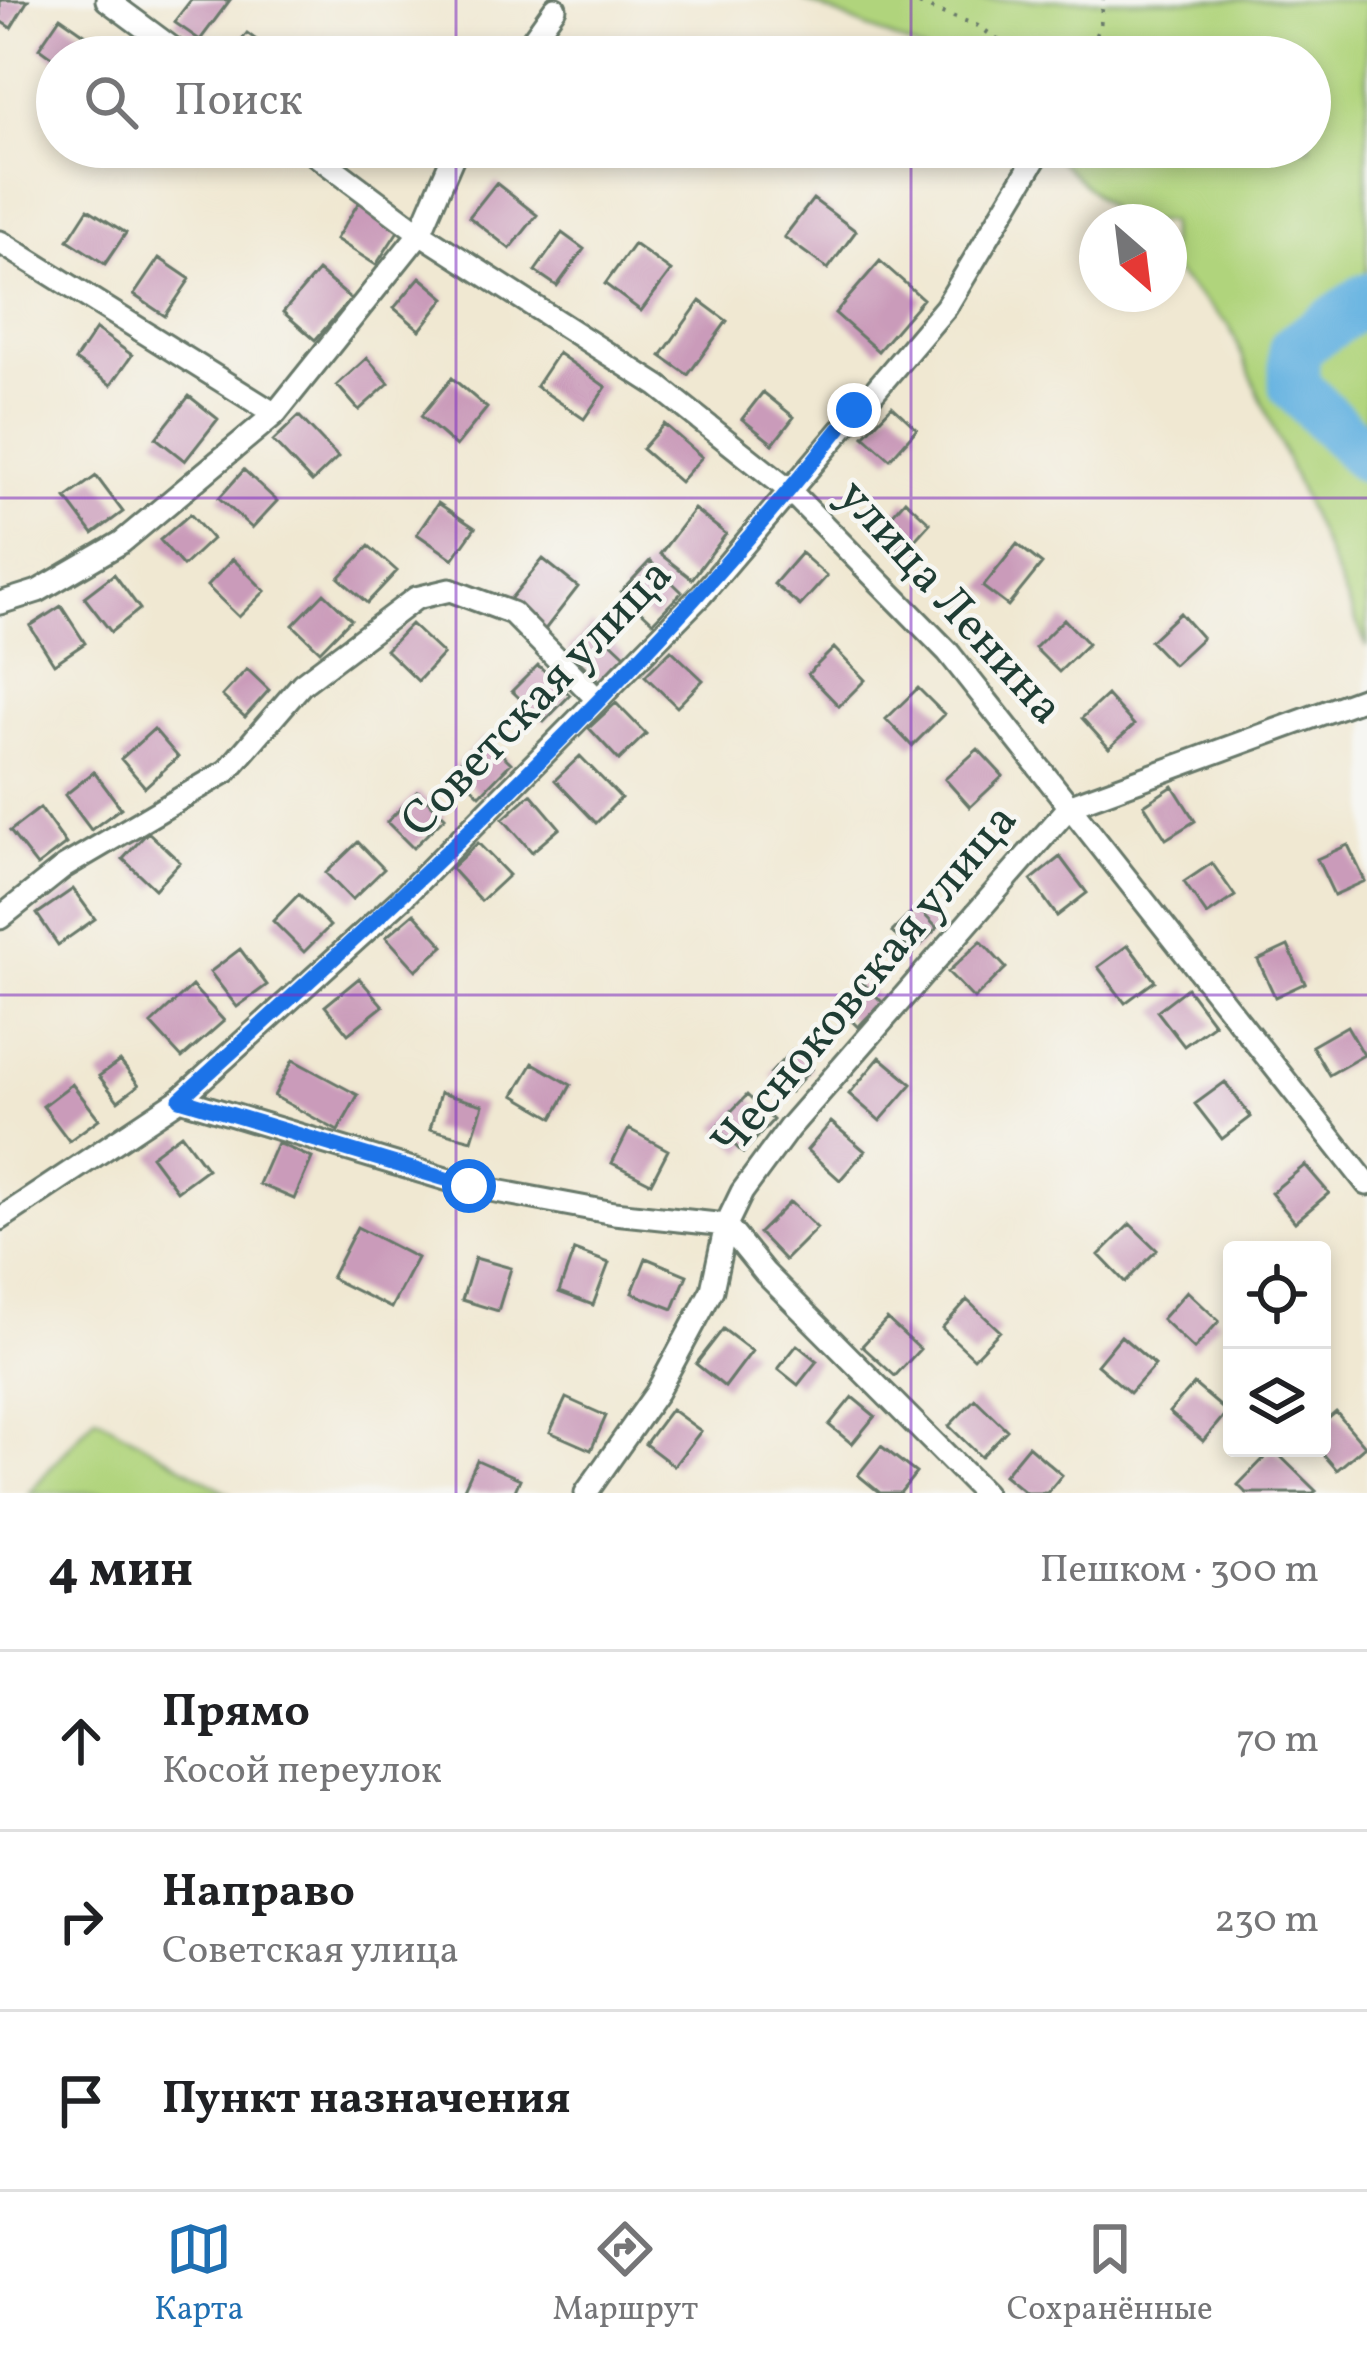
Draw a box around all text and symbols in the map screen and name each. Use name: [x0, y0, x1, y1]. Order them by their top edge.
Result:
search box: [36, 36, 1331, 168]
icon: search: [78, 69, 144, 135]
text: Поиск: [174, 71, 303, 134]
north arrow: [1079, 204, 1187, 312]
route end: [827, 383, 881, 437]
street label: улица Ленина: [820, 465, 1078, 741]
street label: Советская улица: [387, 544, 689, 854]
street label: Чесноковская улица: [697, 790, 1035, 1174]
route start: [442, 1159, 496, 1213]
map controls: [1223, 1241, 1331, 1457]
button: locate: [1223, 1241, 1331, 1349]
button: layers: [1223, 1349, 1331, 1457]
text: 4 мин: [48, 1536, 193, 1607]
text: Пешком · 300 m: [1040, 1544, 1319, 1598]
text: Прямо: [162, 1682, 310, 1745]
icon: ahead: [48, 1708, 114, 1774]
text: 70 m: [1236, 1714, 1319, 1768]
text: Косой переулок: [162, 1745, 442, 1799]
text: Направо: [162, 1862, 355, 1925]
icon: right: [48, 1888, 114, 1954]
text: 230 m: [1214, 1894, 1319, 1948]
text: Советская улица: [162, 1925, 459, 1979]
icon: arrive: [48, 2068, 114, 2134]
text: Пункт назначения: [162, 2069, 571, 2132]
tab: Карта: [154, 2216, 244, 2334]
tab: Маршрут: [553, 2216, 698, 2334]
tab: Сохранённые: [1007, 2216, 1213, 2334]

